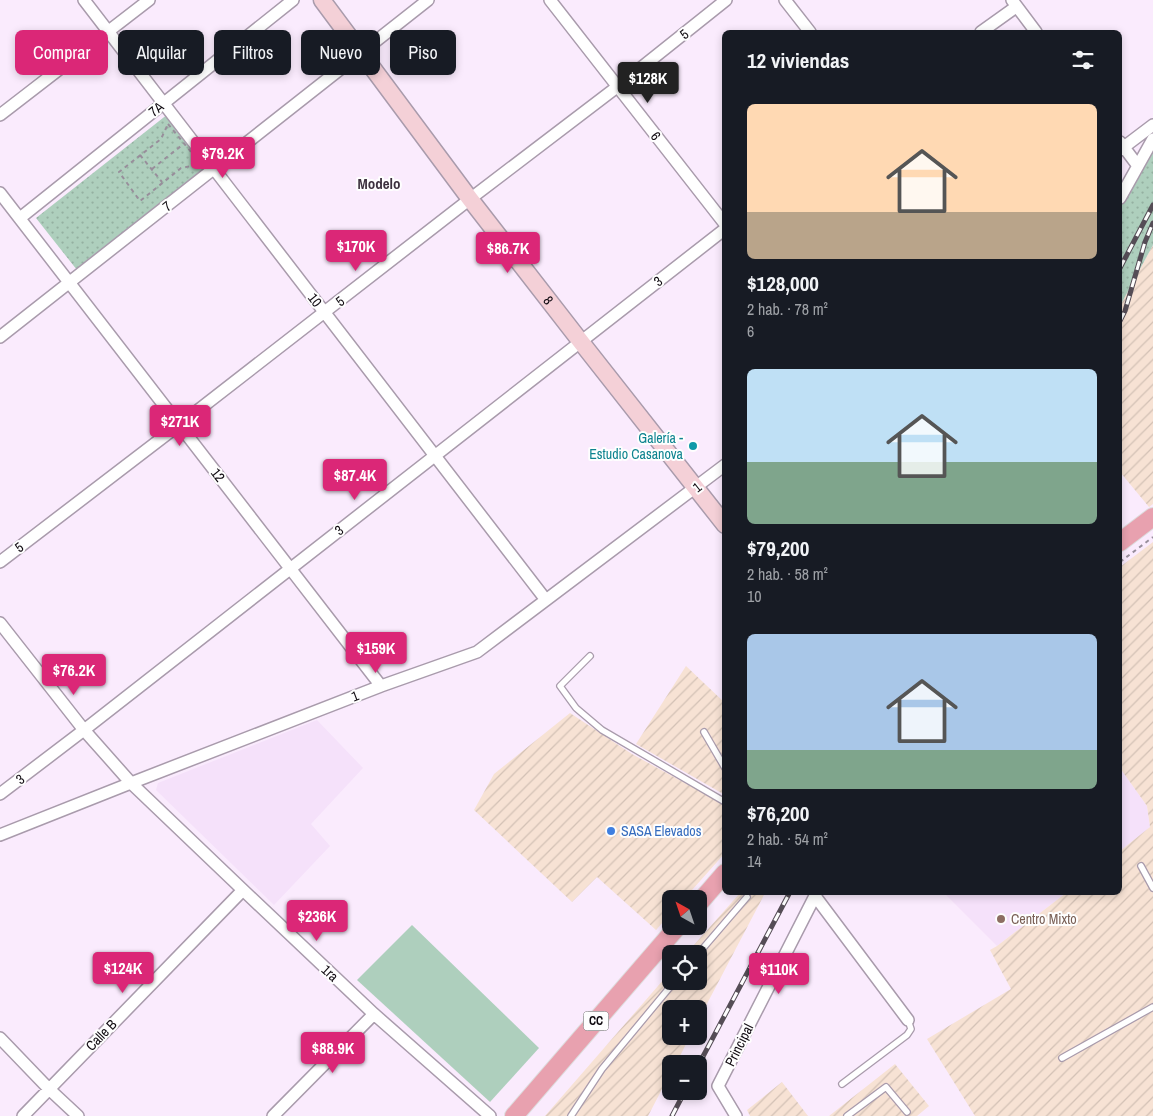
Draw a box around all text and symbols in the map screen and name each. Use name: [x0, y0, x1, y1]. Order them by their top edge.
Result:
street label: 5: [676, 25, 692, 43]
chip: Comprar: [15, 30, 108, 75]
chip: Alquilar: [118, 30, 204, 75]
chip: Filtros: [214, 30, 291, 75]
chip: Nuevo: [301, 30, 380, 75]
chip: Piso: [390, 30, 456, 75]
text: 12 viviendas: [747, 46, 849, 75]
icon: filters: [1069, 46, 1097, 74]
pin: $128K: [613, 62, 683, 104]
text: $128K: [629, 67, 667, 89]
street label: 7A: [145, 97, 167, 120]
street label: 6: [647, 128, 665, 144]
pin: $79.2K: [182, 136, 264, 179]
icon: home: [877, 136, 967, 226]
text: $79.2K: [202, 142, 244, 164]
district label: Modelo: [357, 173, 401, 194]
street label: 7: [159, 197, 175, 215]
pin: $170K: [321, 230, 391, 272]
pin: $86.7K: [467, 232, 549, 274]
text: $170K: [337, 235, 375, 257]
text: $86.7K: [487, 237, 529, 259]
text: $128,000: [747, 269, 819, 298]
street label: 3: [650, 272, 666, 290]
street label: 10: [304, 289, 326, 311]
street label: 5: [332, 292, 348, 310]
street label: 8: [539, 292, 558, 308]
text: 2 hab. · 78 m²: [747, 298, 828, 320]
text: 6: [747, 320, 754, 342]
icon: home: [877, 401, 967, 491]
pin: $271K: [145, 404, 215, 447]
text: $271K: [161, 410, 199, 432]
place label: Galería - Estudio Casanova: [589, 429, 684, 463]
marker: Galería - Estudio Casanova: [687, 440, 699, 452]
pin: $87.4K: [314, 458, 396, 501]
street label: 12: [207, 464, 229, 486]
text: $87.4K: [334, 464, 376, 486]
street label: 1: [689, 478, 706, 496]
street label: 3: [331, 521, 347, 539]
text: $79,200: [747, 534, 809, 563]
street label: 5: [11, 538, 27, 556]
text: 2 hab. · 58 m²: [747, 563, 828, 585]
text: 10: [747, 585, 762, 607]
pin: $159K: [341, 632, 411, 674]
text: $159K: [357, 637, 395, 659]
pin: $76.2K: [33, 654, 115, 696]
text: $76.2K: [53, 659, 95, 681]
icon: home: [877, 666, 967, 756]
street label: 1: [349, 686, 362, 706]
street label: 3: [12, 770, 28, 788]
text: $76,200: [747, 799, 809, 828]
place label: SASA Elevados: [621, 822, 702, 840]
marker: SASA Elevados: [605, 825, 617, 837]
text: 2 hab. · 54 m²: [747, 828, 828, 850]
text: 14: [747, 850, 762, 872]
north arrow: [662, 890, 708, 935]
map controls: [662, 890, 707, 1100]
pin: $236K: [282, 900, 352, 942]
text: $236K: [298, 905, 336, 927]
place label: Centro Mixto: [1011, 910, 1077, 928]
marker: Centro Mixto: [995, 913, 1007, 925]
button: locate: [662, 945, 707, 990]
pin: $124K: [88, 952, 158, 994]
pin: $110K: [744, 952, 814, 995]
text: $124K: [104, 957, 142, 979]
text: $110K: [760, 958, 798, 980]
street label: 1ra: [318, 961, 343, 986]
button: +: [662, 1000, 707, 1045]
road number: CC: [584, 1011, 608, 1030]
street label: Calle B: [82, 1015, 121, 1055]
street label: Principal: [721, 1021, 757, 1069]
pin: $88.9K: [292, 1032, 374, 1074]
text: $88.9K: [312, 1037, 354, 1059]
button: −: [662, 1055, 707, 1100]

